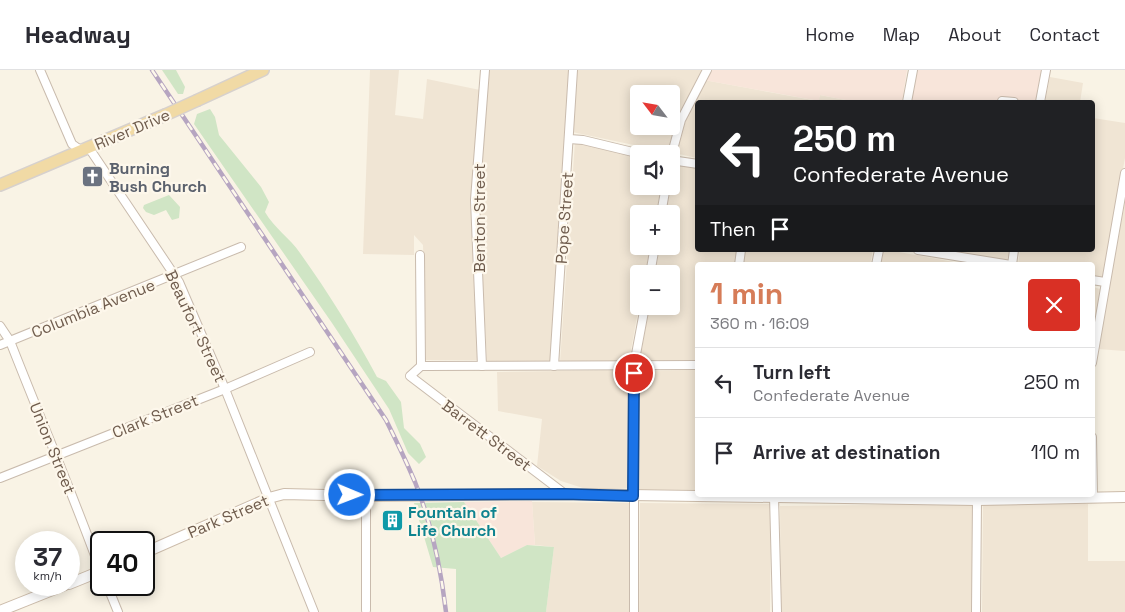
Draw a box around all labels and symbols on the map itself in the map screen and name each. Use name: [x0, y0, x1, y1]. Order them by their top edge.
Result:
north arrow: [630, 85, 680, 135]
street label: River Drive: [91, 104, 173, 155]
place label: Burning Bush Church: [109, 158, 207, 197]
street label: Benton Street: [469, 163, 490, 273]
church icon: Burning Bush Church: [81, 165, 105, 189]
street label: Pope Street: [551, 171, 578, 265]
street label: Beaufort Street: [160, 267, 231, 386]
street label: Columbia Avenue: [28, 274, 158, 343]
pin: [613, 352, 655, 394]
street label: Clark Street: [109, 390, 201, 443]
street label: Barrett Street: [438, 395, 536, 476]
street label: Union Street: [25, 399, 80, 497]
position arrow: [323, 468, 375, 520]
street label: Park Street: [184, 490, 272, 543]
place label: Fountain of Life Church: [408, 502, 497, 541]
building icon: Fountain of Life Church: [380, 509, 404, 533]
speed limit sign: 40: [90, 531, 155, 596]

